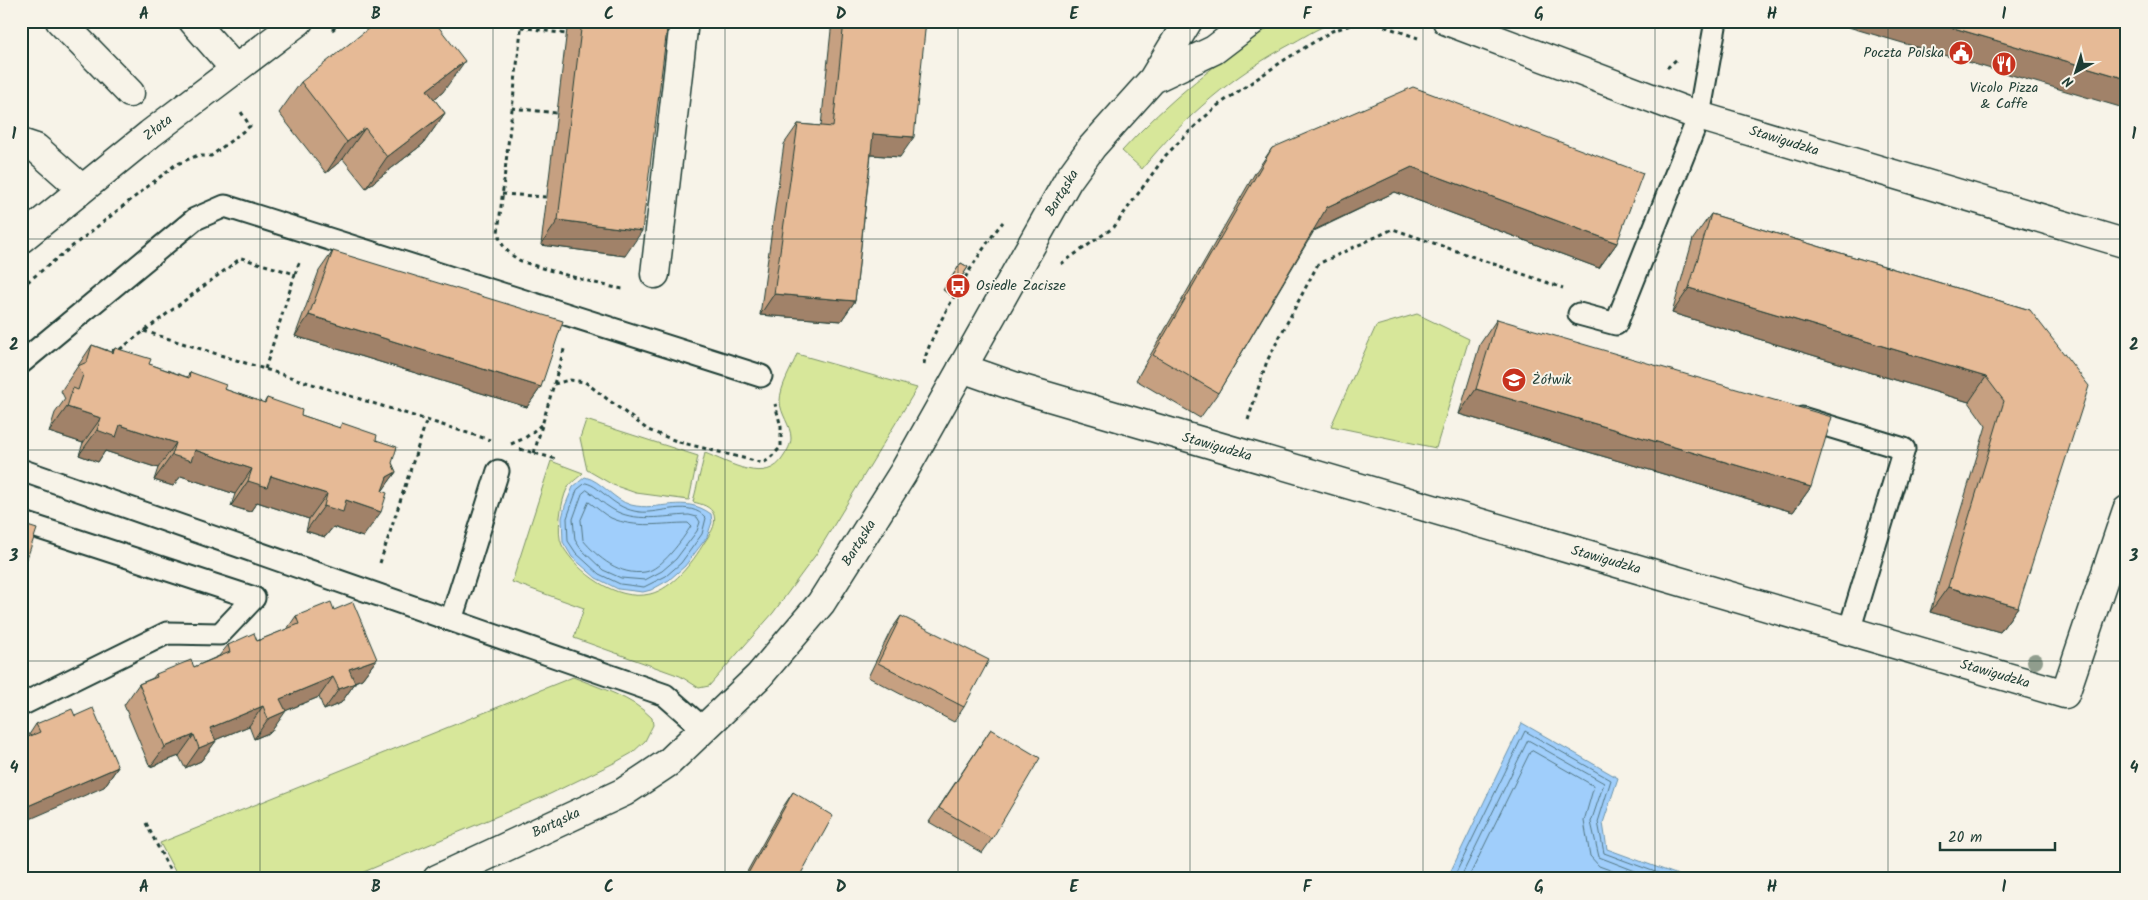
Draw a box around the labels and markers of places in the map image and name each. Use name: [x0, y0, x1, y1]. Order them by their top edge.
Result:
public building icon: Poczta Polska: [1948, 40, 1974, 66]
place label: Poczta Polska: [1864, 42, 1944, 64]
restaurant icon: Vicolo Pizza & Caffe: [1991, 51, 2017, 77]
place label: Vicolo Pizza & Caffe: [1970, 77, 2038, 115]
bus stop icon: Osiedle Zacisze: [945, 273, 971, 299]
place label: Osiedle Zacisze: [976, 275, 1066, 297]
school or university icon: Żółwik: [1501, 367, 1527, 393]
place label: Żółwik: [1532, 369, 1572, 391]

